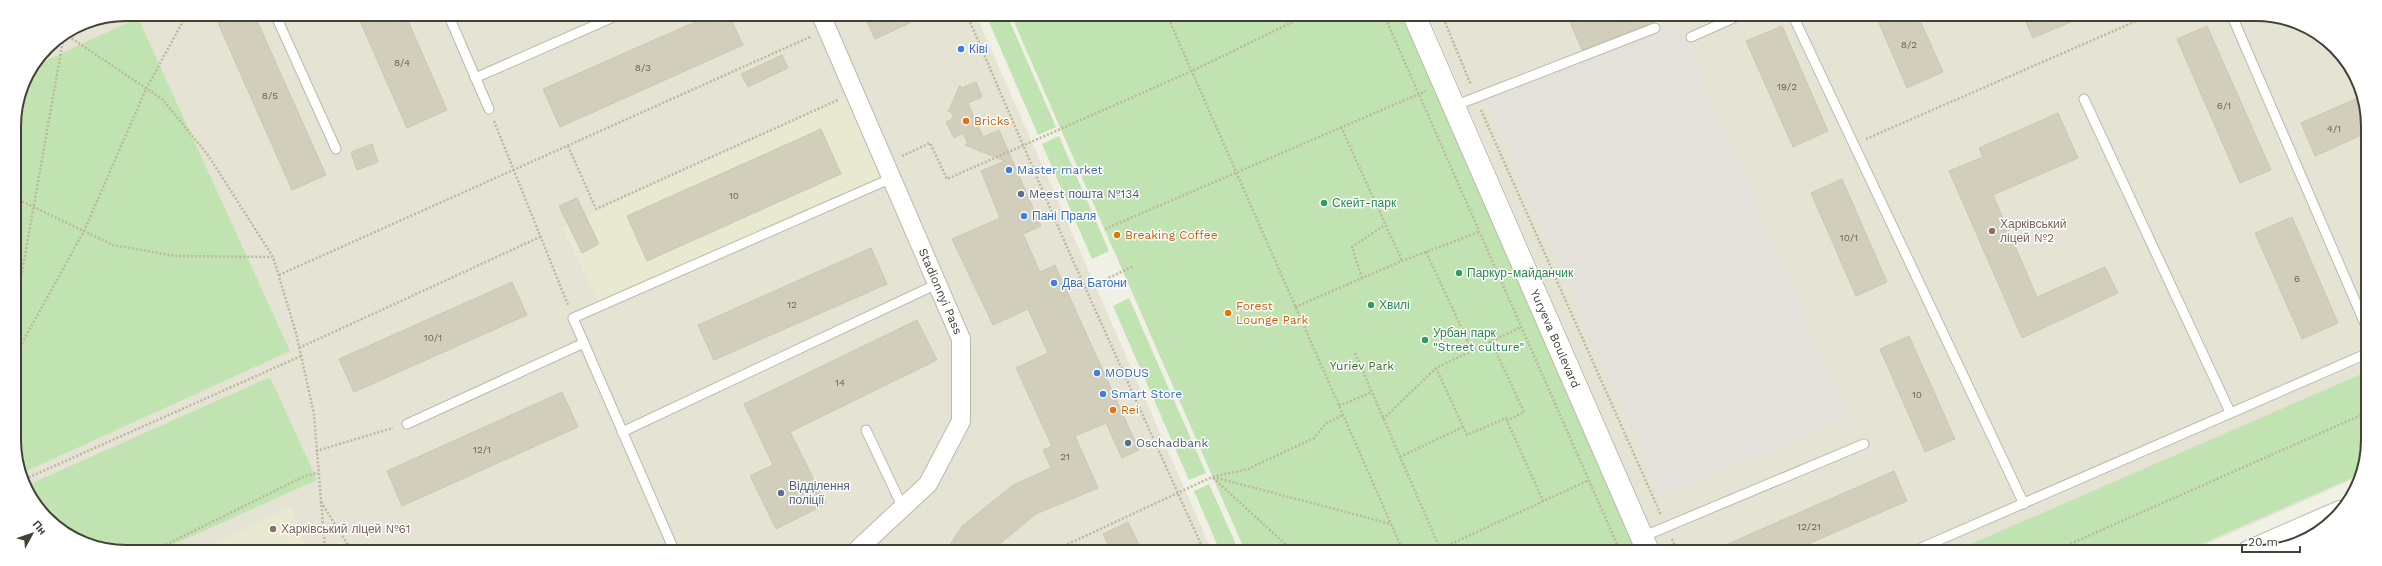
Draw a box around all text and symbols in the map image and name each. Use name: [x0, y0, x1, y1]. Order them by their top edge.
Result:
house number: 8/2: [1901, 39, 1917, 50]
place label: Ківі: [969, 42, 988, 56]
marker: Ківі: [956, 44, 966, 54]
house number: 8/4: [394, 57, 410, 68]
house number: 8/3: [635, 62, 651, 73]
house number: 19/2: [1777, 81, 1797, 92]
house number: 8/5: [262, 90, 278, 101]
house number: 6/1: [2217, 100, 2231, 111]
place label: Bricks: [974, 114, 1010, 128]
marker: Bricks: [961, 116, 971, 126]
house number: 4/1: [2327, 123, 2341, 134]
place label: Master market: [1017, 163, 1102, 177]
marker: Master market: [1004, 165, 1014, 175]
place label: Meest пошта №134: [1029, 187, 1140, 201]
marker: Meest пошта №134: [1016, 189, 1026, 199]
house number: 10: [729, 190, 739, 201]
place label: Скейт-парк: [1332, 196, 1397, 210]
marker: Скейт-парк: [1319, 198, 1329, 208]
place label: Пані Праля: [1032, 209, 1096, 223]
marker: Пані Праля: [1019, 211, 1029, 221]
place label: Харківський ліцей №2: [2000, 217, 2066, 245]
marker: Харківський ліцей №2: [1987, 226, 1997, 236]
place label: Breaking Coffee: [1125, 228, 1218, 242]
marker: Breaking Coffee: [1112, 230, 1122, 240]
house number: 10/1: [1840, 232, 1858, 243]
street label: Stadionnyi Pass: [916, 246, 965, 337]
place label: Паркур-майданчик: [1467, 266, 1574, 280]
marker: Паркур-майданчик: [1454, 268, 1464, 278]
house number: 6: [2294, 273, 2300, 284]
place label: Два Батони: [1062, 276, 1127, 290]
marker: Два Батони: [1049, 278, 1059, 288]
street label: Yuryeva Boulevard: [1528, 287, 1583, 390]
place label: Хвилі: [1379, 298, 1410, 312]
house number: 12: [787, 299, 797, 310]
place label: Forest Lounge Park: [1236, 299, 1308, 327]
marker: Хвилі: [1366, 300, 1376, 310]
marker: Forest Lounge Park: [1223, 308, 1233, 318]
place label: Урбан парк "Street culture": [1433, 326, 1524, 354]
house number: 10/1: [424, 332, 442, 343]
marker: Урбан парк "Street culture": [1420, 335, 1430, 345]
park label: Yuriev Park: [1330, 359, 1394, 373]
place label: MODUS: [1105, 366, 1149, 380]
marker: MODUS: [1092, 368, 1102, 378]
house number: 14: [835, 377, 845, 388]
place label: Smart Store: [1111, 387, 1182, 401]
marker: Smart Store: [1098, 389, 1108, 399]
house number: 10: [1912, 389, 1922, 400]
place label: Rei: [1121, 403, 1139, 417]
marker: Rei: [1108, 405, 1118, 415]
place label: Oschadbank: [1136, 436, 1209, 450]
marker: Oschadbank: [1123, 438, 1133, 448]
house number: 12/1: [473, 444, 491, 455]
house number: 21: [1060, 451, 1070, 462]
place label: Відділення поліції: [789, 479, 850, 507]
marker: Відділення поліції: [776, 488, 786, 498]
north arrow: [12, 514, 52, 554]
text: Пн: [30, 518, 49, 538]
house number: 12/21: [1797, 521, 1821, 532]
place label: Харківський ліцей №61: [281, 522, 411, 536]
marker: Харківський ліцей №61: [268, 524, 278, 534]
scale bar: [2242, 528, 2300, 554]
text: 20 m: [2248, 535, 2278, 549]

